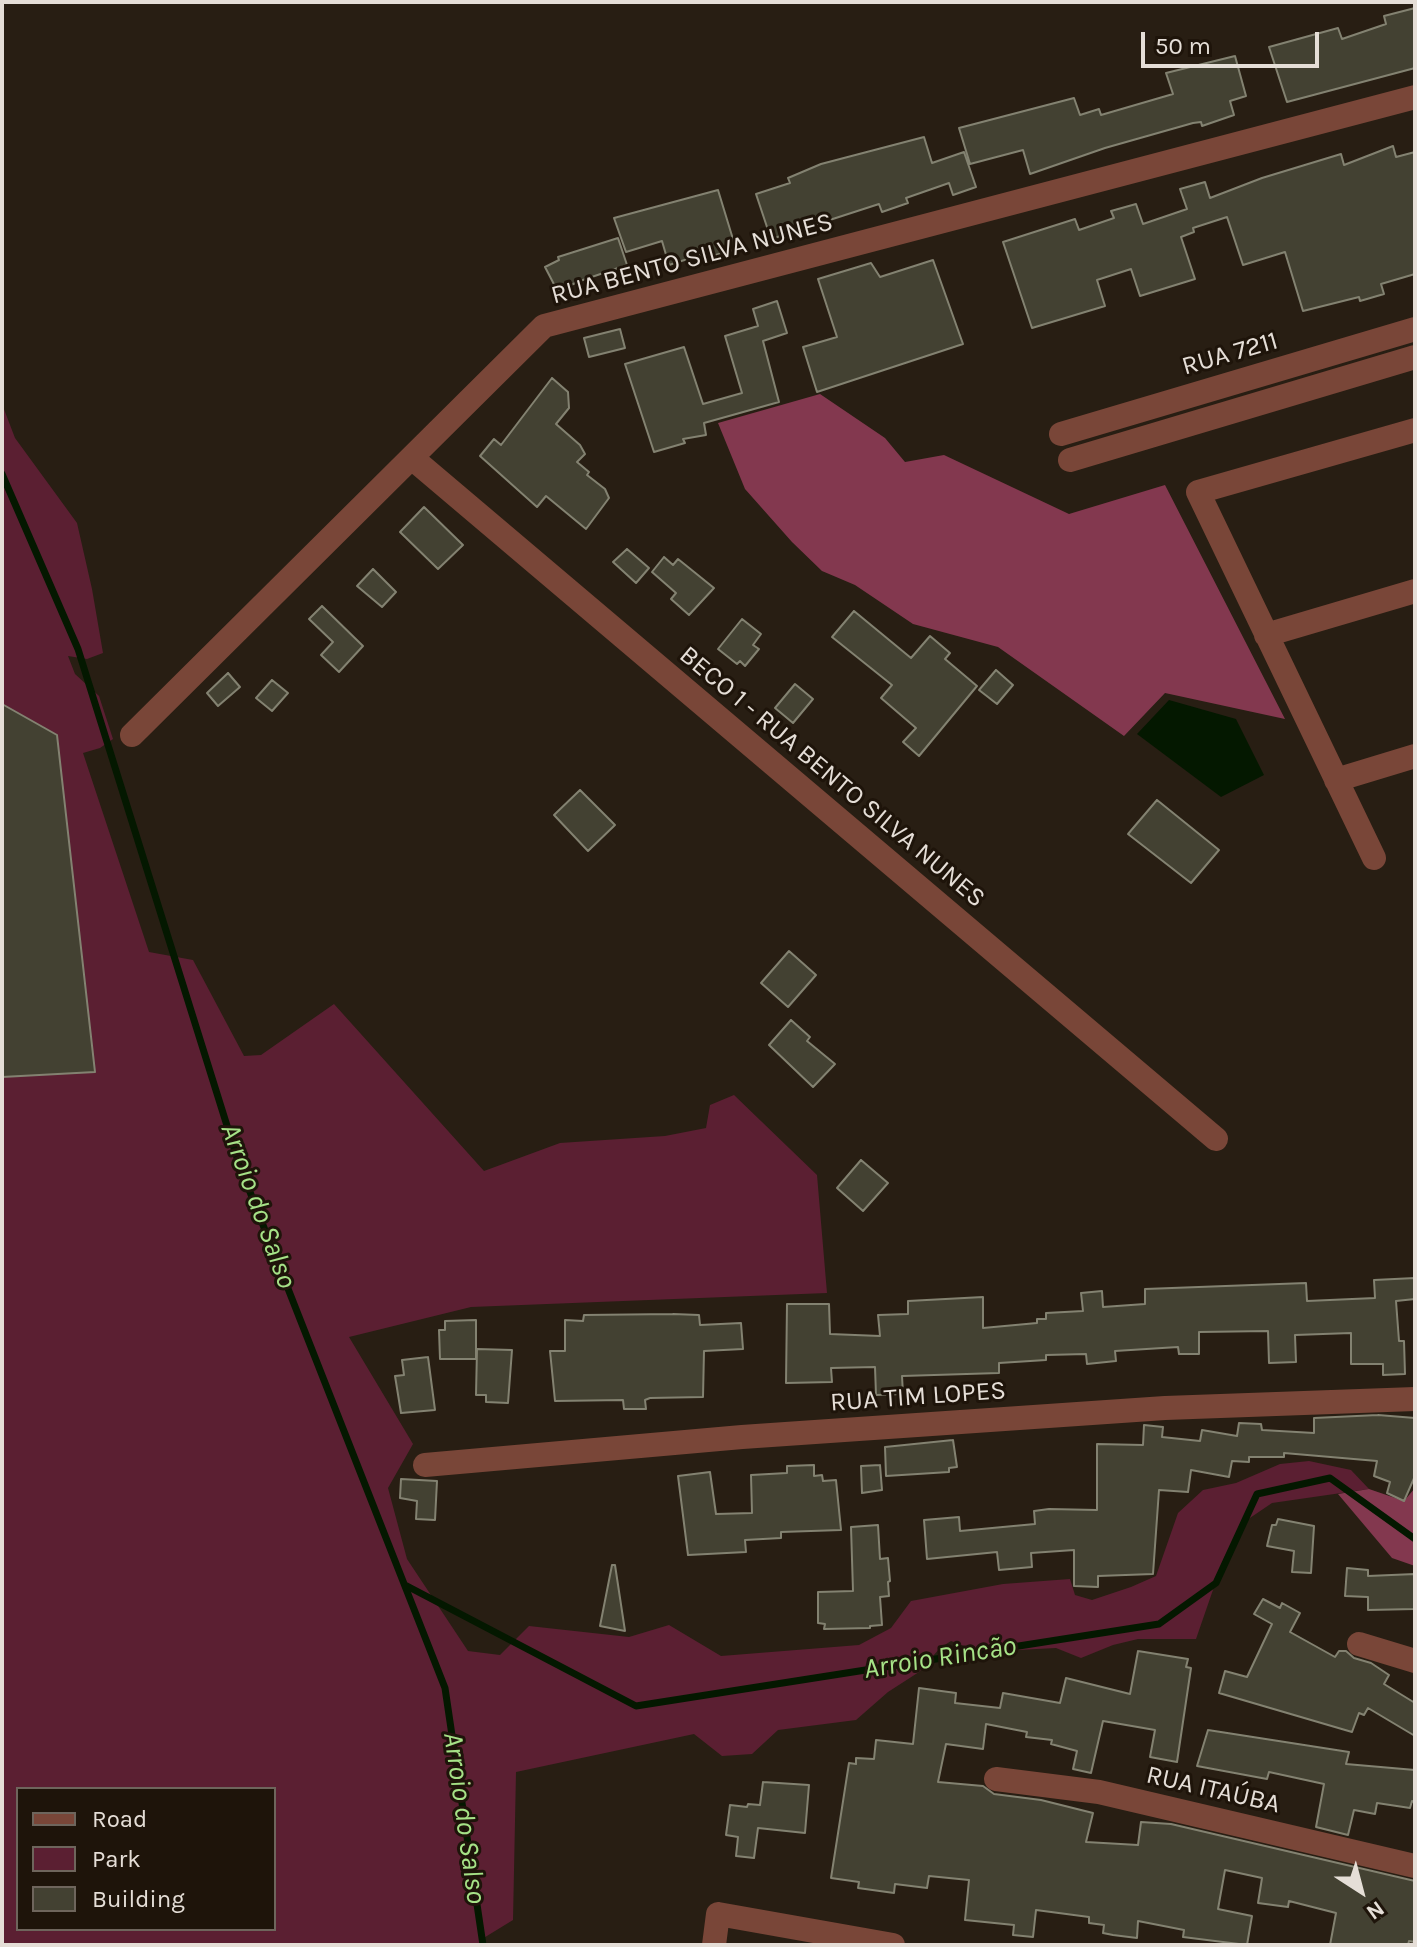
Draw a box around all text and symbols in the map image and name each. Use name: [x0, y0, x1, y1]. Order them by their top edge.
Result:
scale bar: [1145, 16, 1323, 66]
text: 50 m: [1155, 32, 1211, 60]
street label: RUA BENTO SILVA NUNES: [548, 206, 836, 312]
street label: RUA 7211: [1178, 325, 1282, 383]
street label: BECO 1 - RUA BENTO SILVA NUNES: [673, 640, 991, 914]
water label: Arroio do Salso: [213, 1119, 303, 1293]
street label: RUA TIM LOPES: [829, 1375, 1007, 1419]
water label: Arroio Rincão: [861, 1629, 1019, 1687]
water label: Arroio do Salso: [435, 1730, 493, 1906]
street label: RUA ITAÚBA: [1143, 1759, 1283, 1821]
legend: [16, 1787, 276, 1931]
text: Road: [92, 1805, 147, 1833]
text: Park: [92, 1845, 141, 1873]
north arrow: [1321, 1851, 1401, 1931]
text: Building: [92, 1885, 185, 1913]
text: N: [1361, 1895, 1389, 1926]

